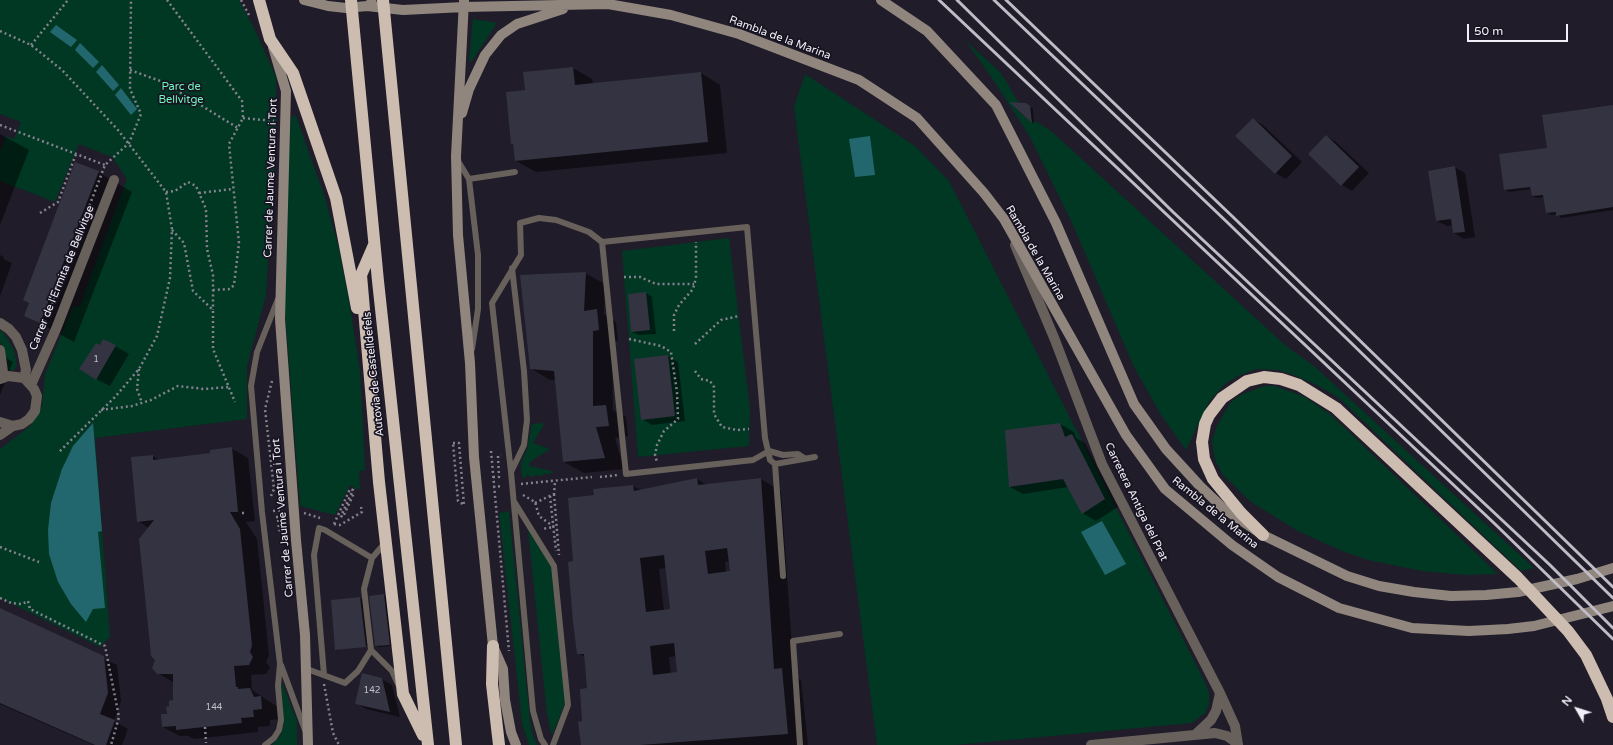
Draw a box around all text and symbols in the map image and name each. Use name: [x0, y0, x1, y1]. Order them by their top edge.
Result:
street label: Rambla de la Marina: [727, 13, 833, 63]
scale bar: [1469, 16, 1570, 42]
text: 50 m: [1474, 24, 1503, 38]
park label: Parc de Bellvitge: [158, 80, 204, 106]
street label: Carrer de Jaume Ventura i Tort: [262, 98, 280, 258]
street label: Rambla de la Marina: [1002, 203, 1068, 303]
street label: Carrer de l'Ermita de Bellvitge: [27, 204, 97, 352]
street label: Autovia de Castelldefels: [361, 311, 387, 437]
house number: 1: [93, 355, 99, 365]
street label: Carrer de Jaume Ventura i Tort: [269, 438, 297, 598]
street label: Carretera Antiga del Prat: [1102, 441, 1170, 563]
street label: Rambla de la Marina: [1169, 474, 1261, 552]
house number: 142: [364, 686, 380, 696]
north arrow: [1557, 689, 1597, 729]
text: N: [1559, 694, 1575, 709]
house number: 144: [206, 703, 222, 713]

